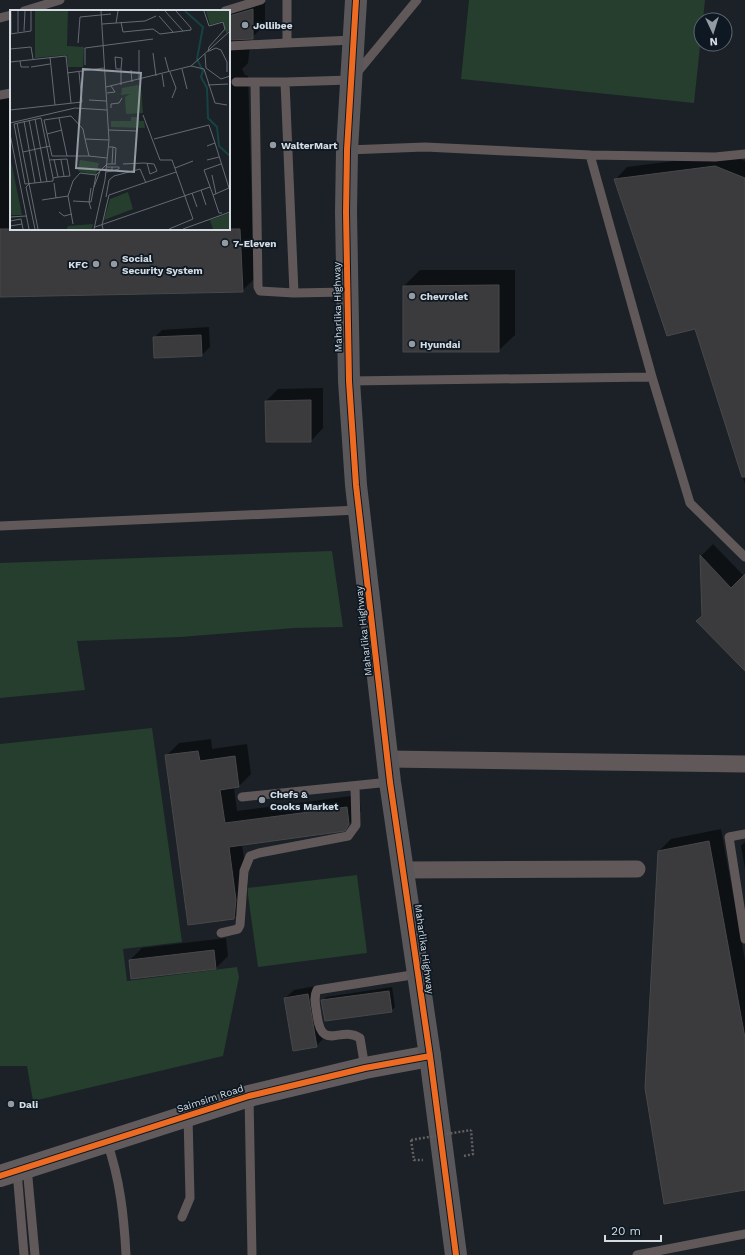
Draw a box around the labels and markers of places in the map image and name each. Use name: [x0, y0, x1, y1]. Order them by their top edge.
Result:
marker: Jollibee: [240, 20, 250, 30]
place label: Jollibee: [253, 20, 293, 31]
marker: WalterMart: [268, 140, 278, 150]
place label: WalterMart: [281, 140, 338, 151]
marker: 7-Eleven: [220, 238, 230, 248]
place label: 7-Eleven: [233, 238, 277, 249]
place label: Social Security System: [122, 253, 203, 276]
place label: KFC: [68, 259, 88, 270]
marker: KFC: [91, 259, 101, 269]
marker: Social Security System: [109, 259, 119, 269]
marker: Chevrolet: [407, 291, 417, 301]
place label: Chevrolet: [420, 291, 468, 302]
marker: Hyundai: [407, 339, 417, 349]
place label: Hyundai: [420, 339, 460, 350]
place label: Chefs & Cooks Market: [270, 789, 339, 812]
marker: Chefs & Cooks Market: [257, 795, 267, 805]
marker: Dali: [6, 1099, 16, 1109]
place label: Dali: [19, 1099, 38, 1110]

